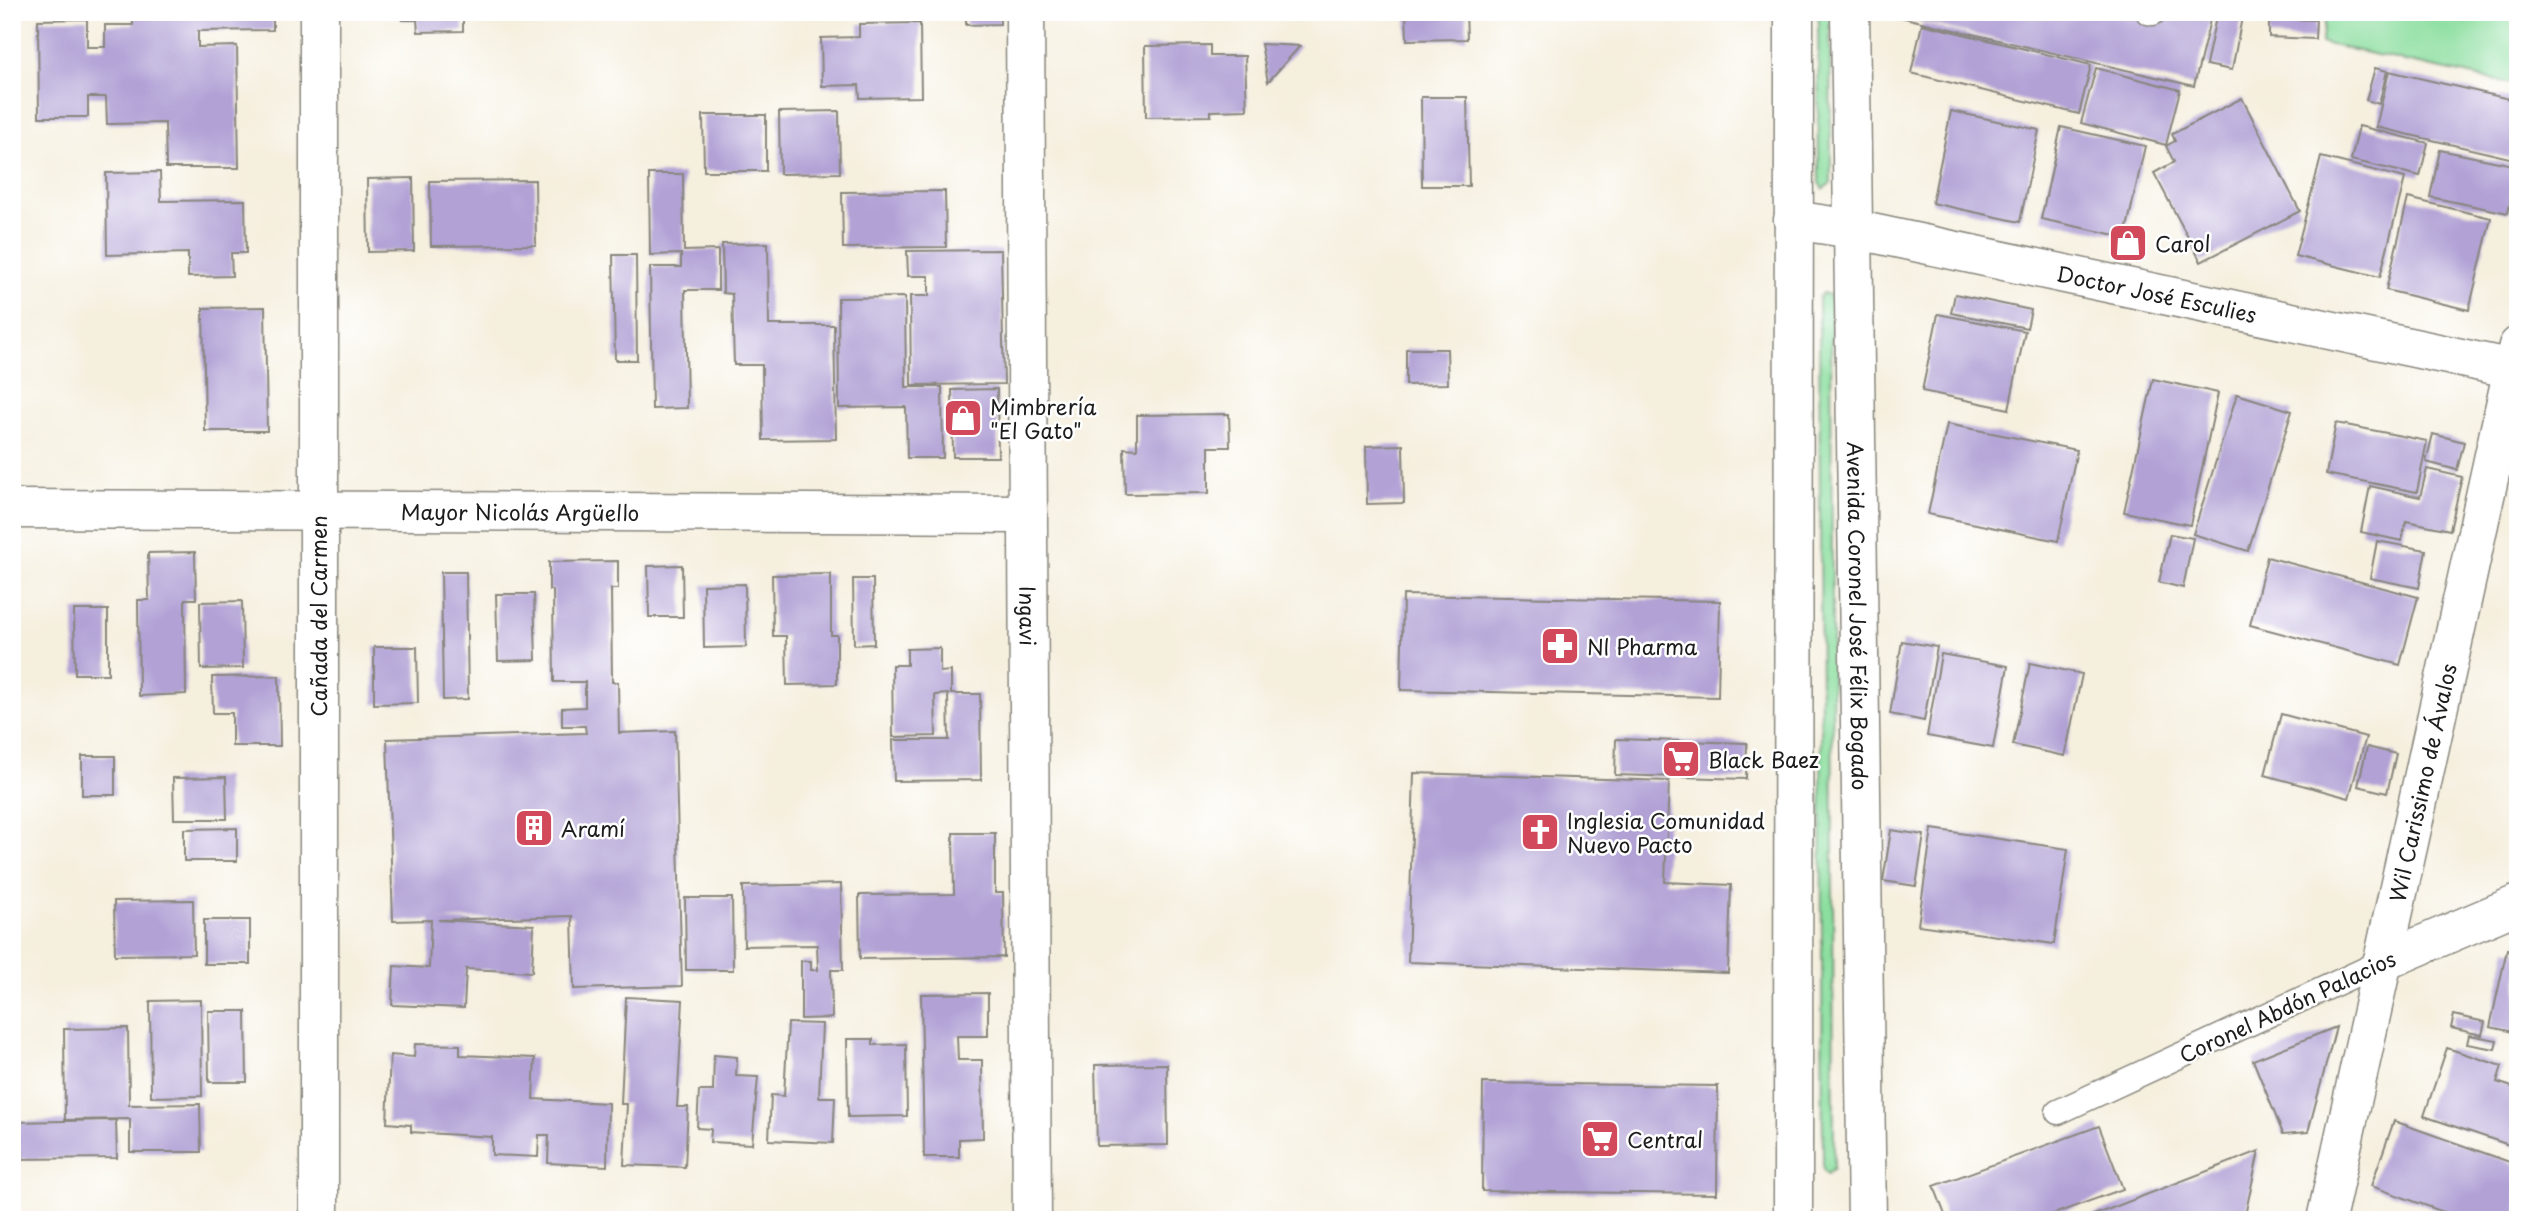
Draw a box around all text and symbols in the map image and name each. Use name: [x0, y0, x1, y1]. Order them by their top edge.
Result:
shop icon: Carol: [2107, 222, 2149, 264]
place label: Carol: [2155, 227, 2210, 259]
street label: Doctor José Esculies: [2054, 257, 2259, 330]
place label: Mimbrería "El Gato": [990, 390, 1097, 446]
shop icon: Mimbrería "El Gato": [942, 397, 984, 439]
street label: Avenida Coronel José Félix Bogado: [1840, 441, 1877, 791]
street label: Mayor Nicolás Argüello: [401, 495, 639, 528]
street label: Cañada del Carmen: [302, 515, 334, 717]
street label: Ingavi: [1012, 586, 1045, 646]
pharmacy icon: Nl Pharma: [1539, 625, 1581, 667]
place label: Nl Pharma: [1587, 630, 1698, 662]
street label: Wil Carissimo de Ávalos: [2380, 660, 2464, 905]
supermarket icon: Black Baez: [1660, 738, 1702, 780]
place label: Black Baez: [1708, 743, 1819, 775]
place label: Inglesia Comunidad Nuevo Pacto: [1567, 804, 1765, 860]
building icon: Aramí: [513, 807, 555, 849]
church icon: Inglesia Comunidad Nuevo Pacto: [1519, 811, 1561, 853]
place label: Aramí: [561, 812, 625, 844]
street label: Coronel Abdón Palacios: [2173, 942, 2401, 1070]
supermarket icon: Central: [1579, 1118, 1621, 1160]
place label: Central: [1627, 1123, 1703, 1155]

